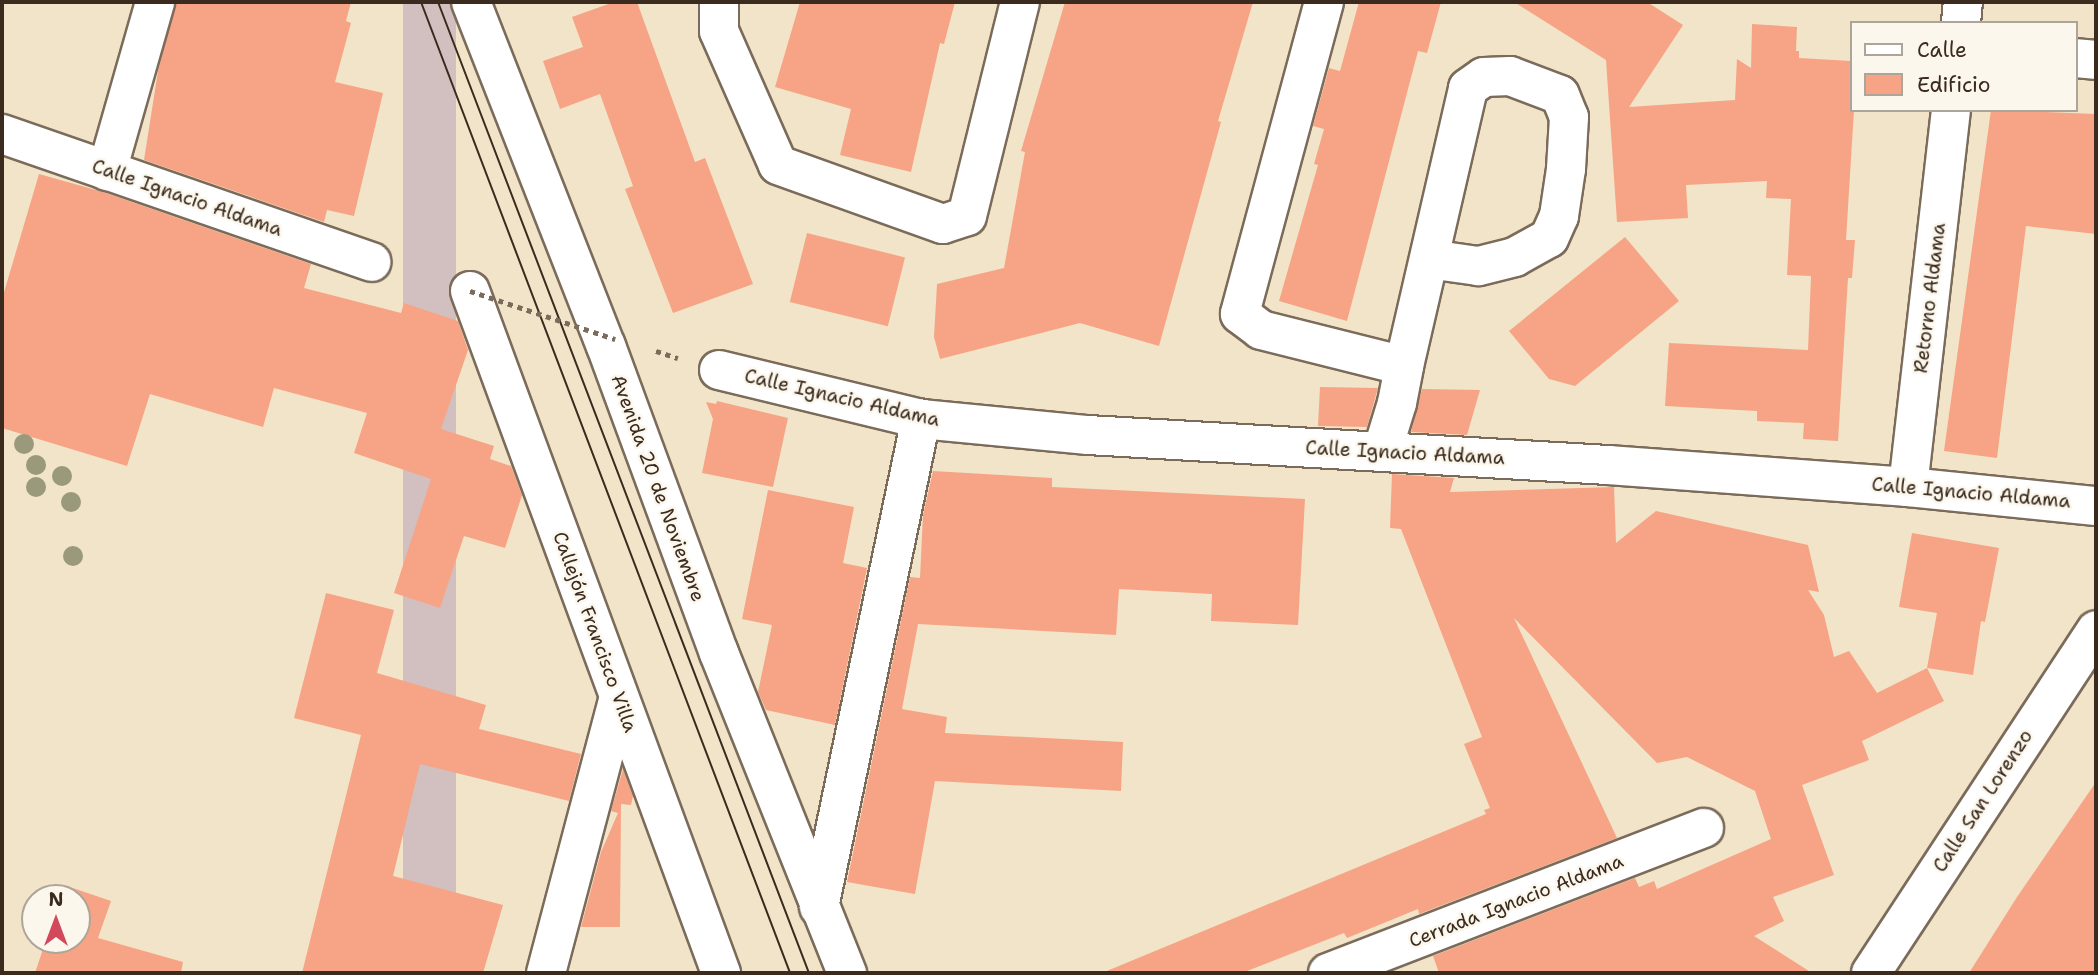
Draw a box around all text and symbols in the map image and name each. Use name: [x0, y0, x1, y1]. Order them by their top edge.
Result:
legend: [1850, 21, 2077, 112]
text: Calle: [1917, 36, 1967, 64]
text: Edificio: [1917, 71, 1990, 99]
street label: Calle Ignacio Aldama: [89, 155, 285, 241]
street label: Retorno Aldama: [1909, 222, 1951, 374]
street label: Calle Ignacio Aldama: [742, 364, 942, 432]
street label: Avenida 20 de Noviembre: [606, 371, 710, 605]
street label: Calle Ignacio Aldama: [1305, 436, 1505, 470]
street label: Calle Ignacio Aldama: [1871, 473, 2071, 513]
street label: Callejón Francisco Villa: [548, 529, 642, 735]
street label: Calle San Lorenzo: [1928, 725, 2038, 877]
street label: Cerrada Ignacio Aldama: [1406, 850, 1626, 952]
north arrow: [21, 884, 91, 954]
text: N: [48, 887, 64, 912]

